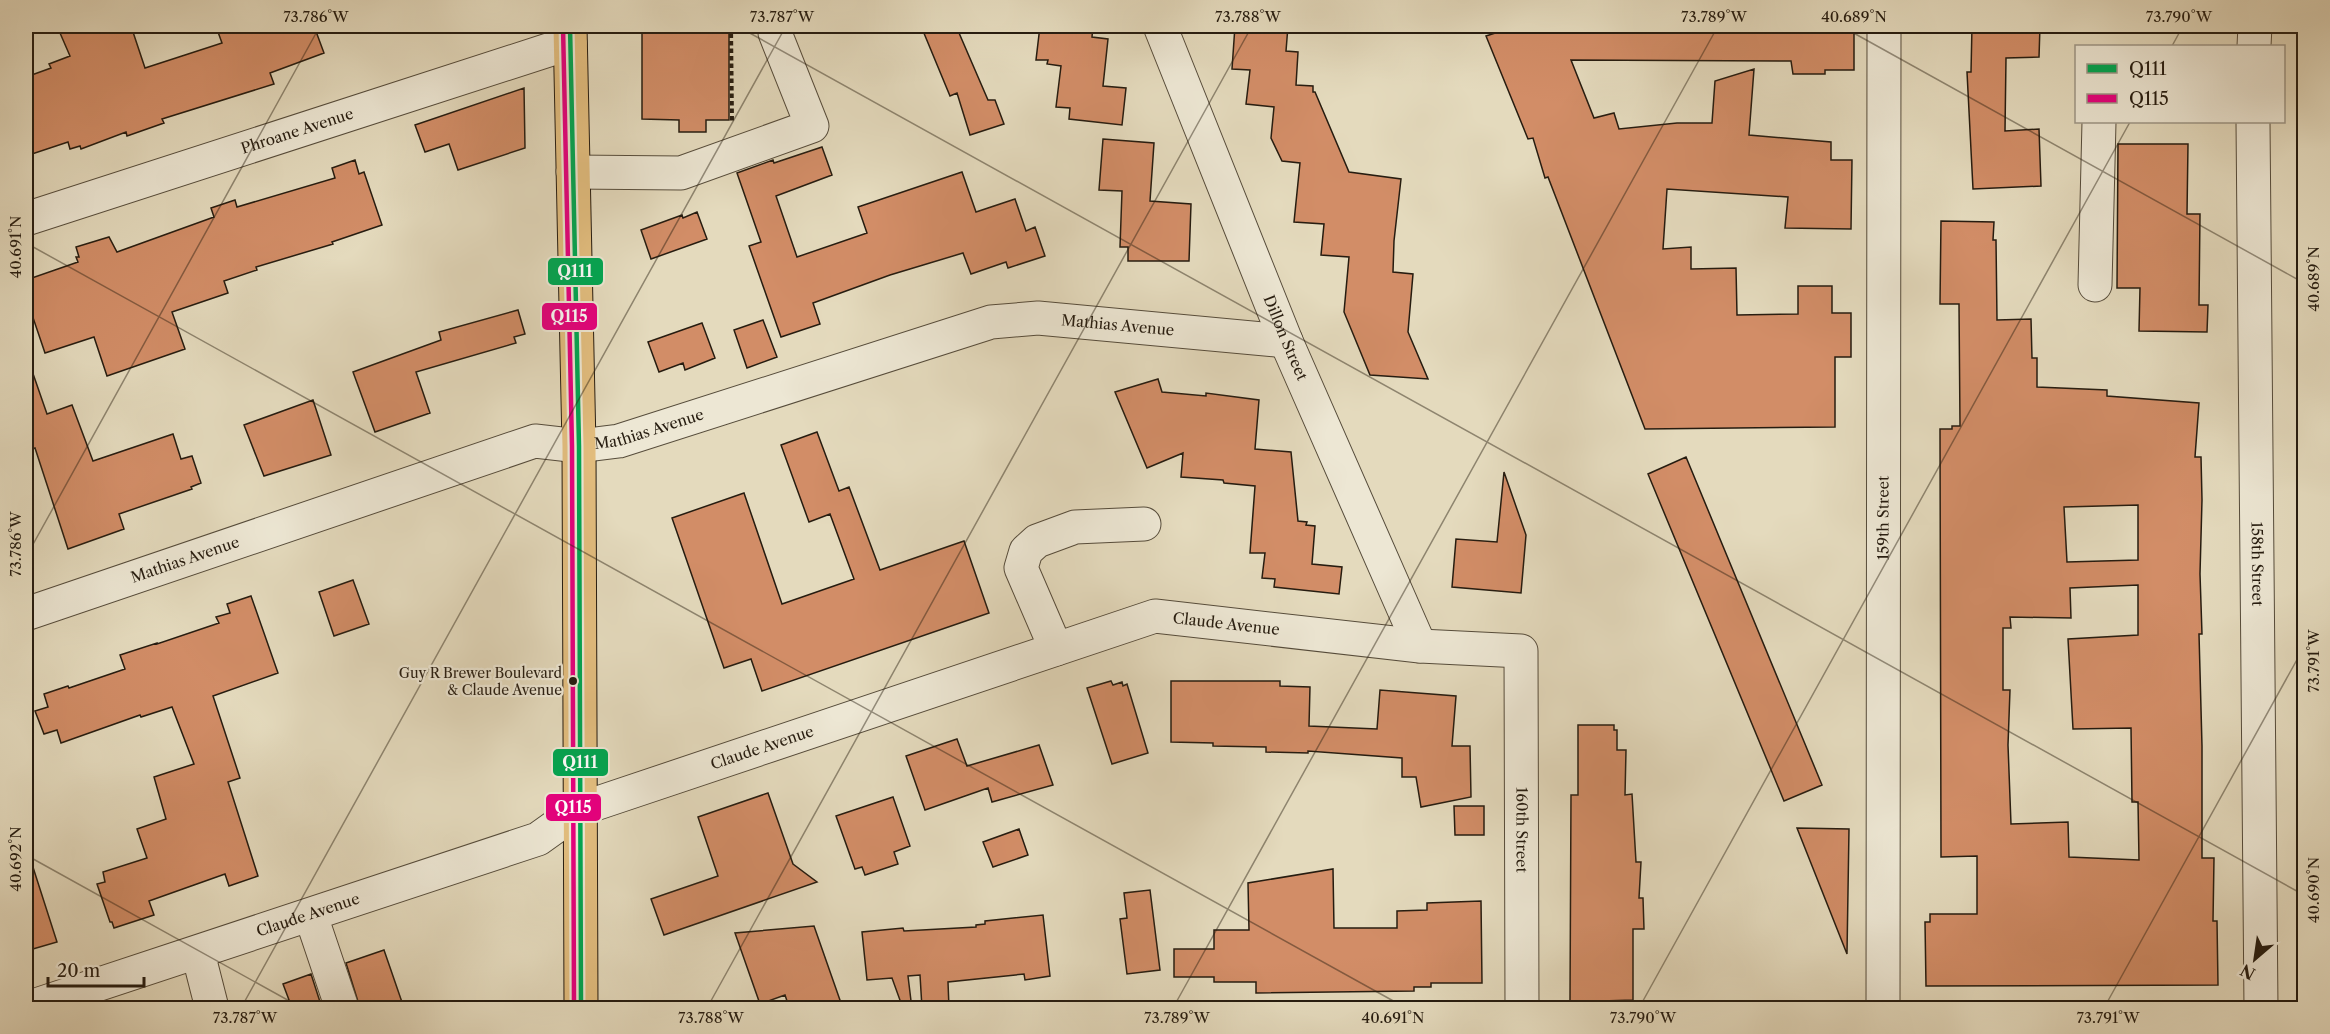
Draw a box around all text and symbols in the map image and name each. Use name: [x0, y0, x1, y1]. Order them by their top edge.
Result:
text: 73.786°W: [283, 7, 349, 26]
text: 73.787°W: [750, 7, 815, 26]
text: 73.788°W: [1215, 7, 1282, 26]
text: 73.789°W: [1681, 7, 1748, 26]
text: 40.689°N: [1821, 7, 1887, 26]
text: 73.790°W: [2146, 7, 2213, 26]
legend: [2075, 45, 2285, 123]
text: Q111: [2129, 58, 2167, 80]
text: Q115: [2129, 88, 2169, 110]
street label: Phroane Avenue: [238, 104, 356, 158]
text: 40.691°N: [6, 216, 25, 278]
text: 40.689°N: [2304, 246, 2323, 312]
line badge: Q111: [547, 257, 604, 286]
text: Q111: [557, 261, 593, 281]
street label: Dillon Street: [1260, 292, 1312, 384]
line badge: Q115: [541, 302, 598, 331]
text: Q115: [551, 306, 588, 326]
street label: Mathias Avenue: [1060, 310, 1175, 340]
street label: Mathias Avenue: [593, 405, 706, 453]
street label: 159th Street: [1873, 475, 1893, 560]
text: 73.786°W: [6, 511, 25, 577]
street label: 158th Street: [2248, 522, 2267, 607]
street label: Mathias Avenue: [128, 532, 242, 587]
street label: Claude Avenue: [1172, 608, 1281, 639]
text: 73.791°W: [2304, 629, 2323, 693]
place label: Guy R Brewer Boulevard & Claude Avenue: [399, 664, 562, 699]
marker: Guy R Brewer Boulevard & Claude Avenue: [567, 675, 579, 687]
street label: Claude Avenue: [708, 721, 816, 773]
line badge: Q111: [552, 748, 609, 777]
text: Q111: [562, 752, 598, 772]
street label: 160th Street: [1512, 787, 1532, 873]
line badge: Q115: [545, 793, 602, 822]
text: Q115: [555, 797, 592, 817]
text: 40.692°N: [6, 826, 25, 892]
text: 40.690°N: [2304, 857, 2323, 923]
street label: Claude Avenue: [254, 889, 362, 940]
north arrow: [2225, 929, 2285, 989]
scale bar: [48, 950, 144, 988]
text: 20 m: [57, 960, 101, 982]
text: N: [2237, 960, 2259, 984]
text: 73.787°W: [213, 1008, 278, 1027]
text: 73.788°W: [678, 1008, 745, 1027]
text: 73.789°W: [1144, 1008, 1211, 1027]
text: 40.691°N: [1362, 1008, 1424, 1027]
text: 73.790°W: [1610, 1008, 1677, 1027]
text: 73.791°W: [2076, 1008, 2140, 1027]

